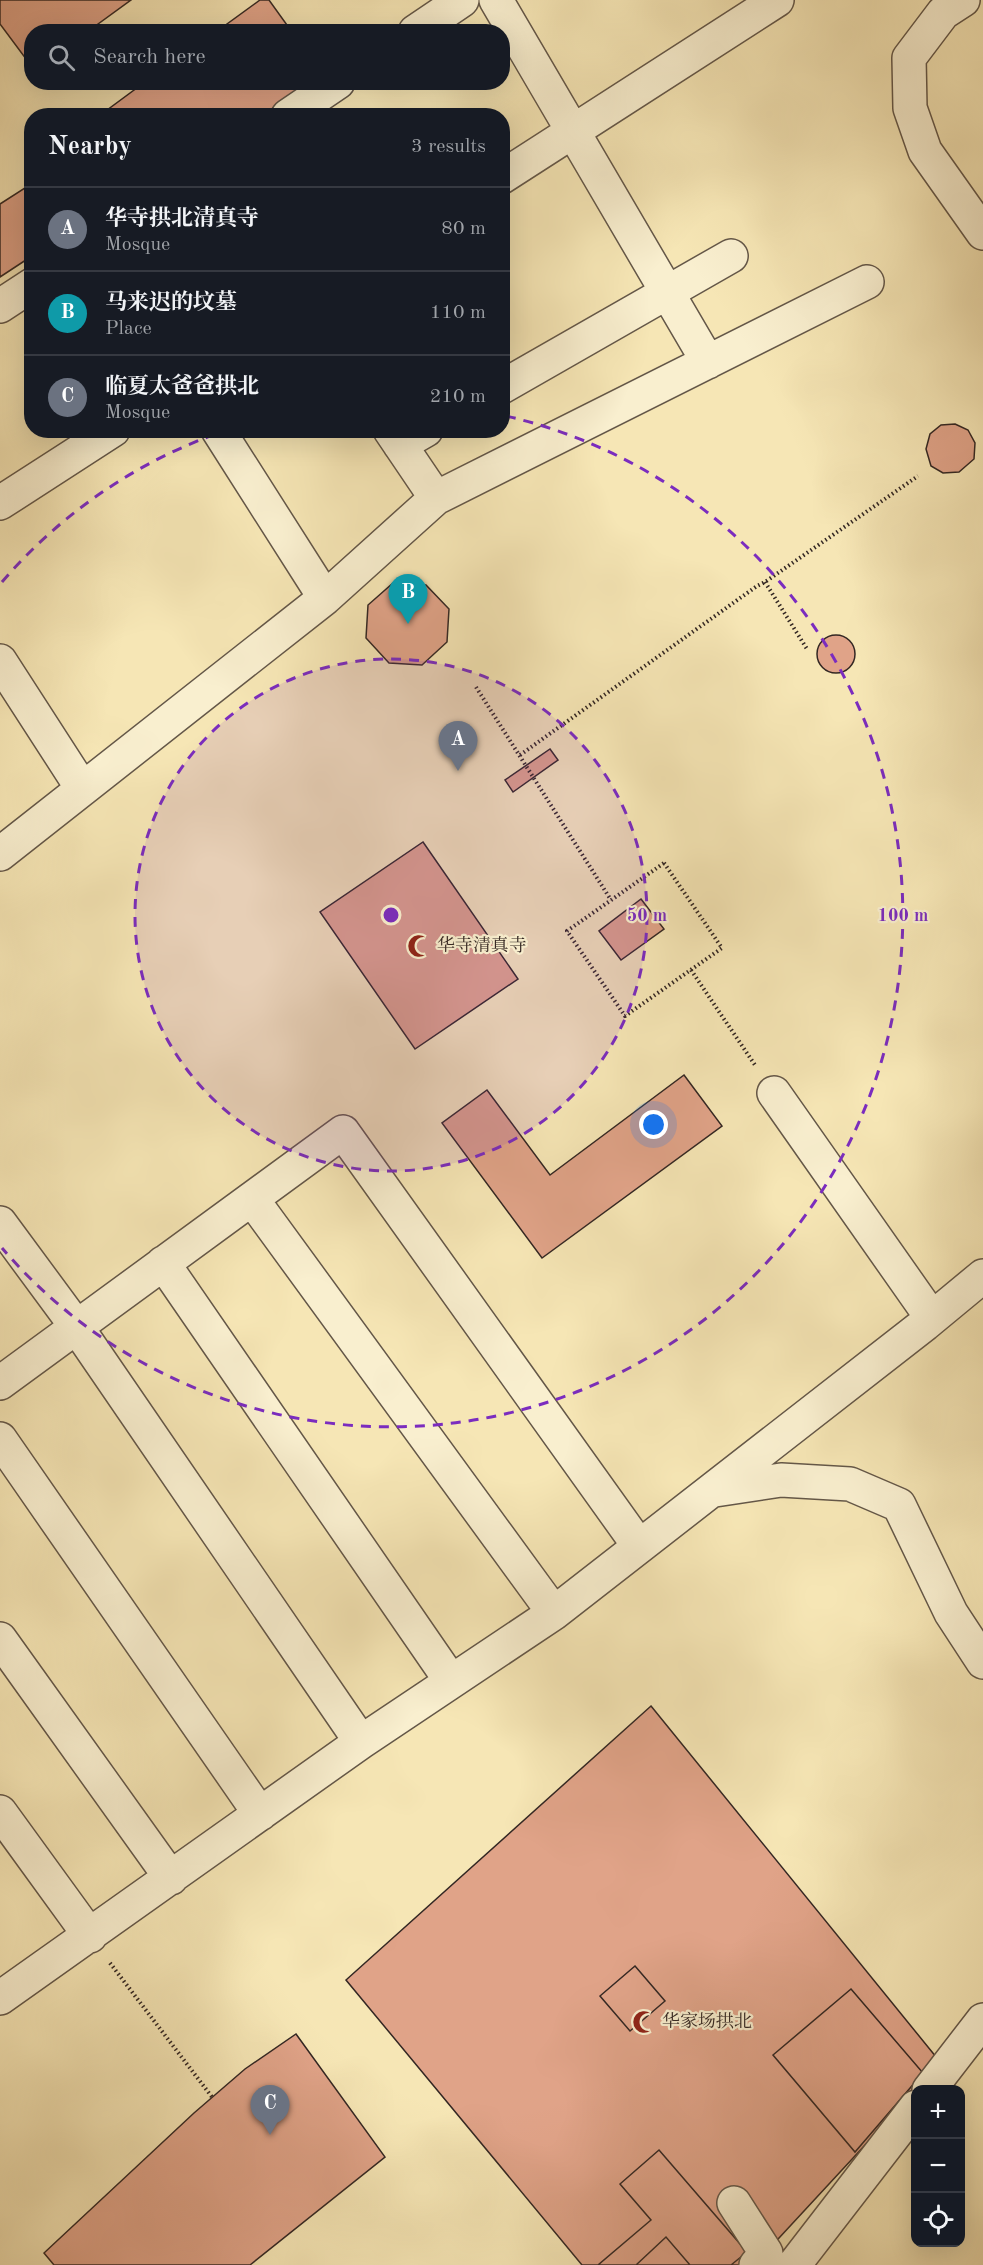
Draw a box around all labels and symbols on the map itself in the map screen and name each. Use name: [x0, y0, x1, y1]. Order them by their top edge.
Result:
pin: B: [388, 574, 428, 624]
pin: A: [438, 722, 478, 771]
centre of rings: [381, 905, 401, 925]
text: 50 m: [627, 907, 667, 925]
text: 100 m: [878, 907, 928, 925]
mosque icon: 华寺清真寺: [406, 933, 432, 959]
place label: 华寺清真寺: [437, 935, 527, 955]
your location: [639, 1110, 668, 1139]
mosque icon: 华家场拱北: [631, 2009, 657, 2035]
place label: 华家场拱北: [662, 2011, 752, 2031]
pin: C: [250, 2086, 290, 2135]

